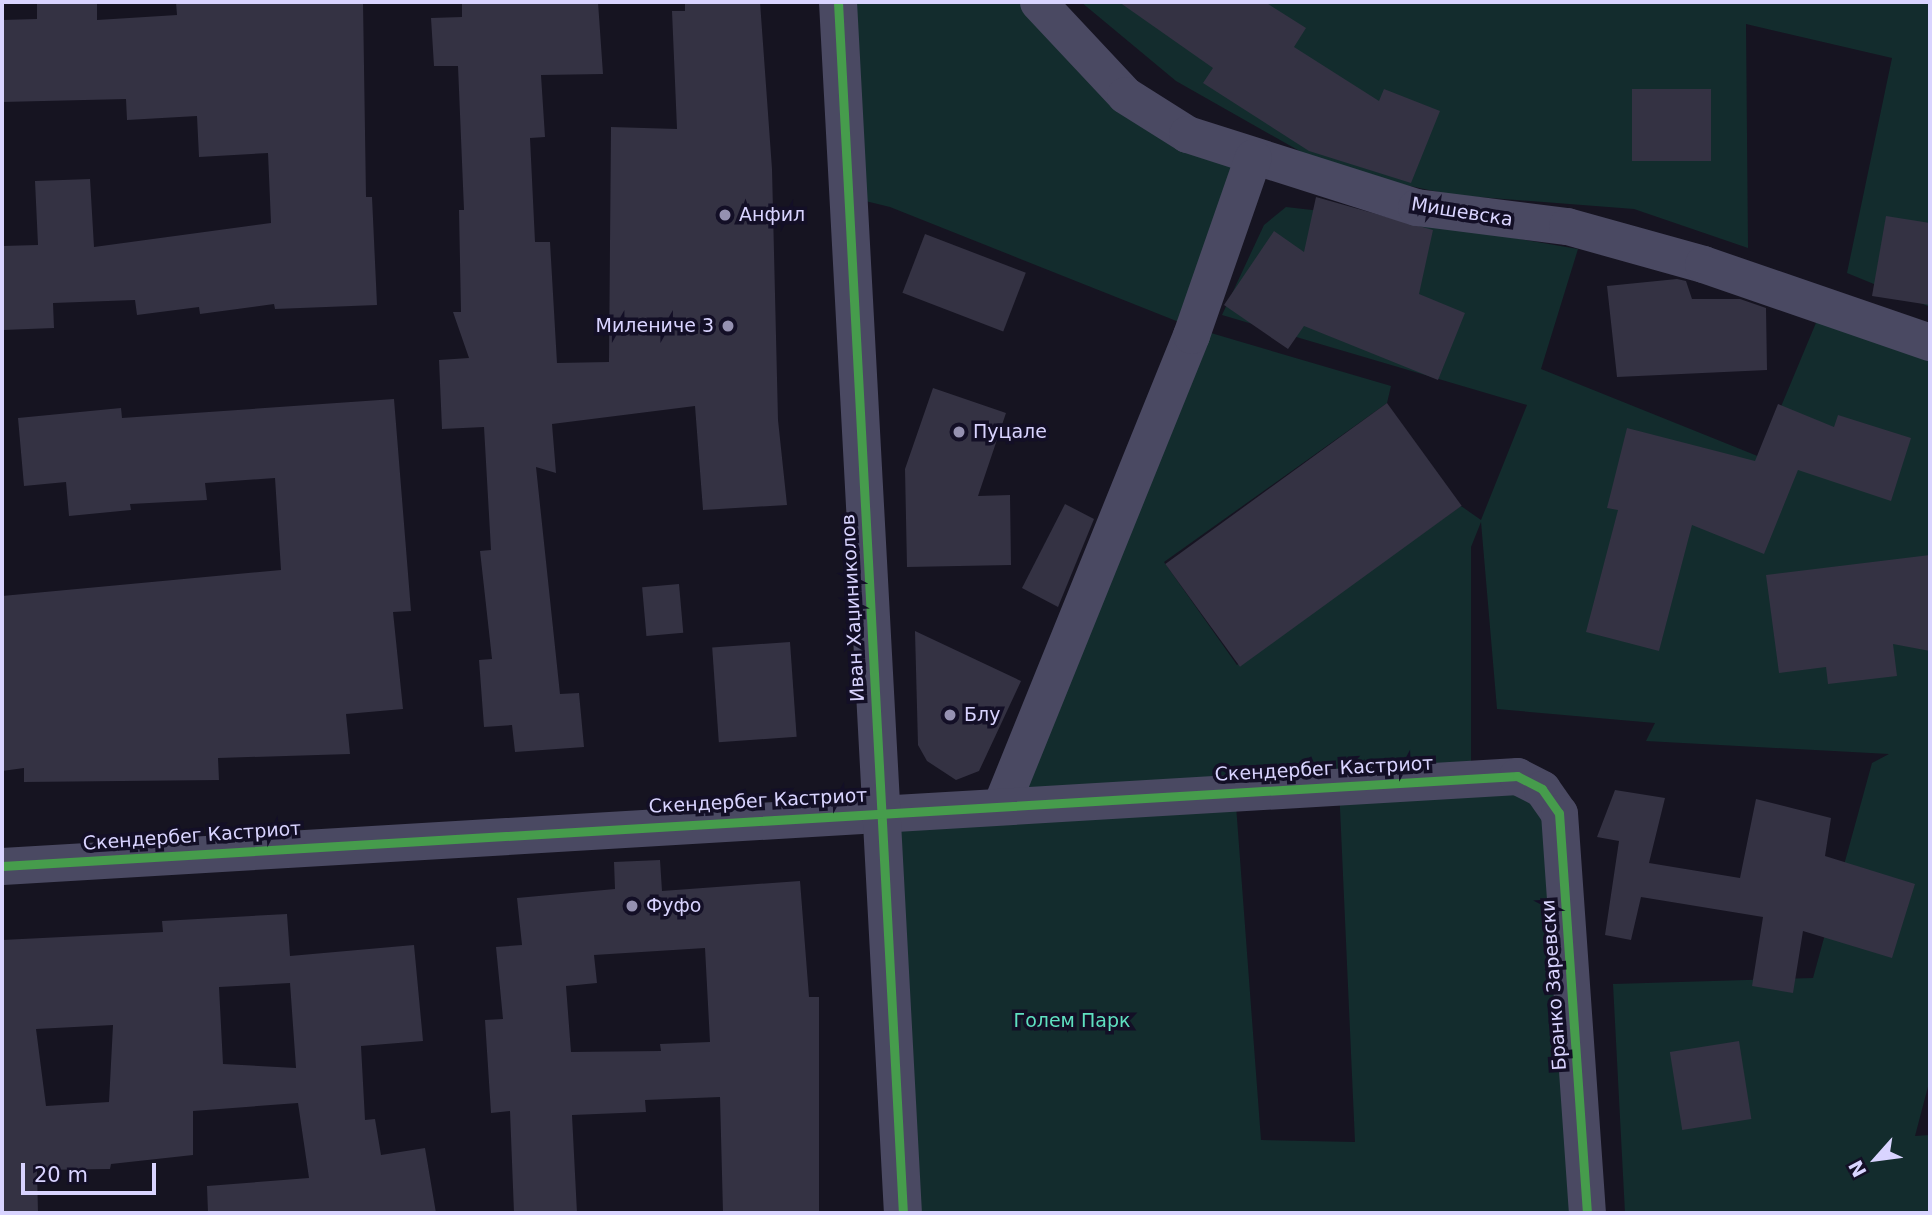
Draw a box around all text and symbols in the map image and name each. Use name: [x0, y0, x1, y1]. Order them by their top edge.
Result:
street label: Мишевска: [1410, 193, 1514, 231]
place label: Анфил: [739, 204, 805, 226]
marker: Анфил: [717, 207, 733, 223]
place label: Милениче 3: [596, 315, 714, 337]
marker: Милениче 3: [720, 318, 736, 334]
place label: Пуцале: [973, 421, 1047, 443]
marker: Пуцале: [951, 424, 967, 440]
street label: Иван Хаџиниколов: [837, 514, 869, 702]
place label: Блу: [964, 704, 1000, 726]
marker: Блу: [942, 707, 958, 723]
street label: Скендербег Кастриот: [1214, 752, 1434, 786]
street label: Скендербег Кастриот: [648, 784, 868, 818]
street label: Скендербег Кастриот: [82, 817, 302, 855]
place label: Фуфо: [646, 895, 701, 917]
marker: Фуфо: [624, 898, 640, 914]
street label: Бранко Заревски: [1537, 899, 1571, 1071]
park label: Голем Парк: [1014, 1010, 1130, 1032]
north arrow: [1841, 1124, 1911, 1194]
scale bar: [24, 1148, 159, 1192]
text: N: [1844, 1157, 1871, 1181]
text: 20 m: [34, 1163, 88, 1187]

